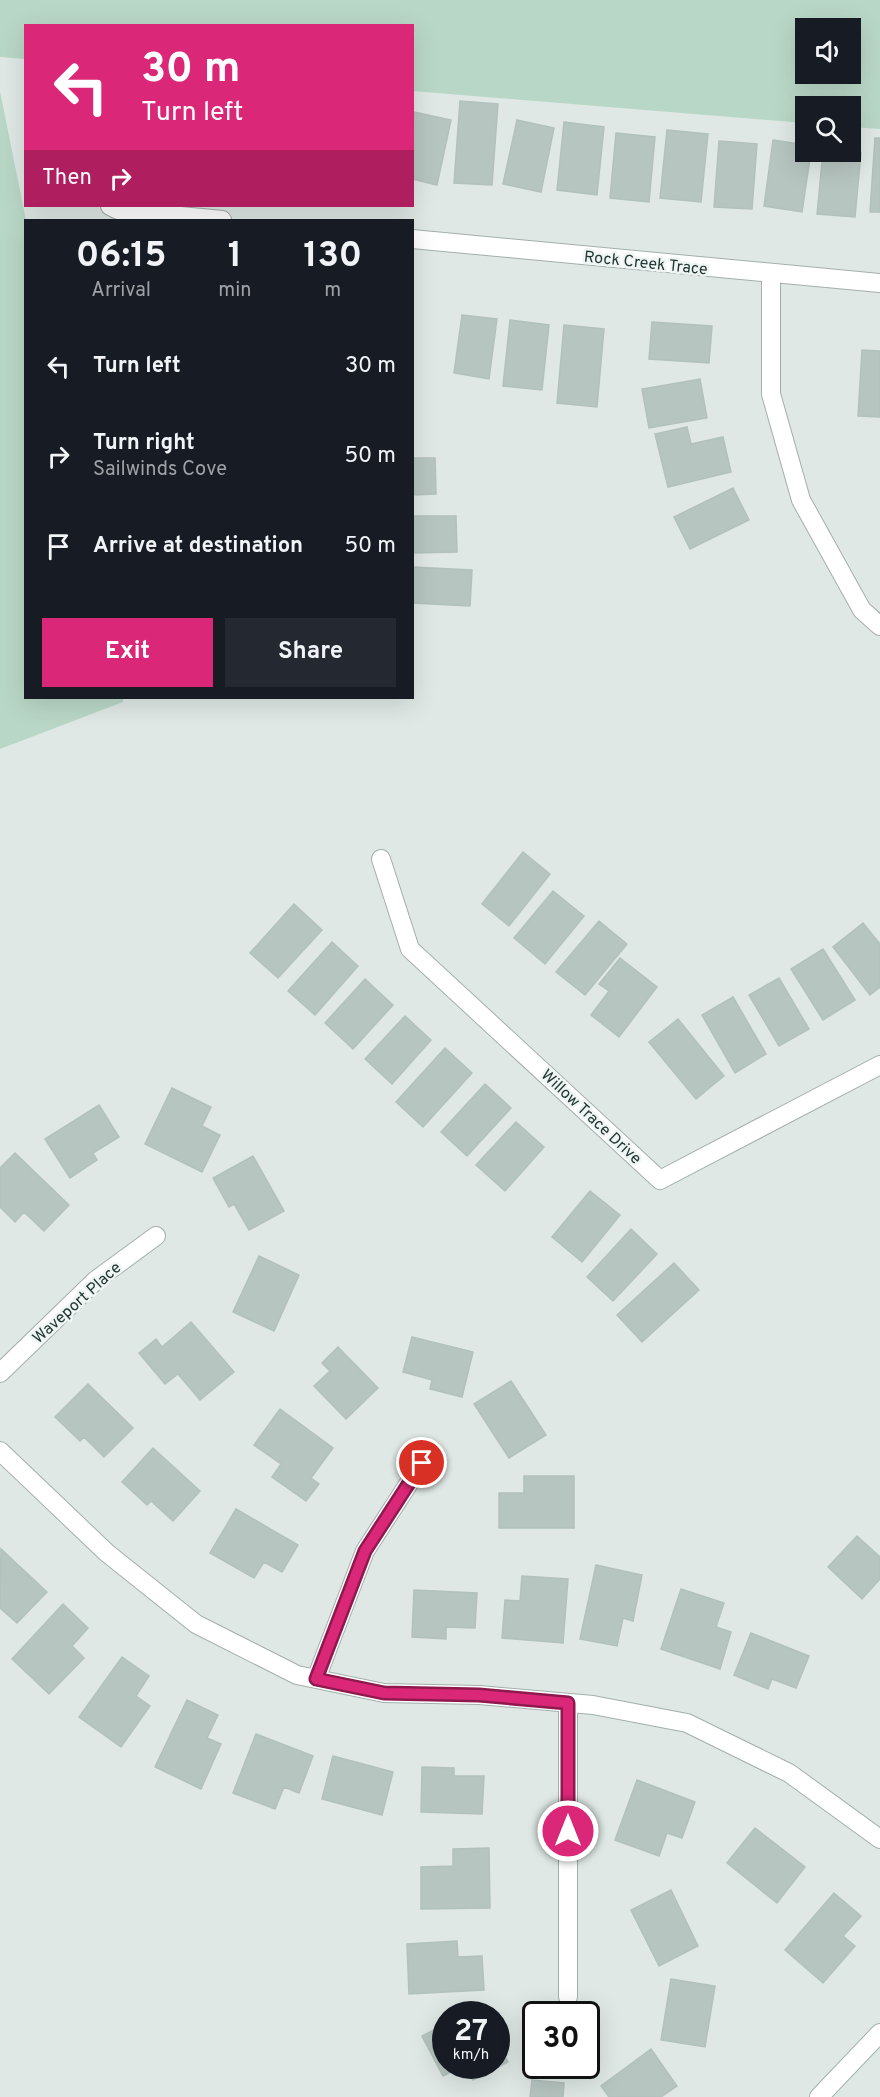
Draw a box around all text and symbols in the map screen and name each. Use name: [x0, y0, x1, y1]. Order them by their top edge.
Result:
map controls: [795, 18, 861, 162]
button: sound: [795, 18, 861, 84]
text: 30 m: [141, 44, 240, 97]
icon: left: [42, 48, 120, 126]
text: Turn left: [141, 96, 243, 130]
button: search: [795, 96, 861, 162]
icon: right: [104, 162, 137, 195]
text: Then: [42, 165, 92, 192]
text: 06:15: [76, 234, 167, 280]
text: 1: [228, 234, 242, 280]
text: 130: [303, 234, 362, 280]
street label: Rock Creek Trace: [583, 248, 709, 280]
text: Arrival: [91, 278, 151, 304]
text: min: [218, 278, 252, 304]
text: m: [324, 278, 341, 304]
icon: left: [42, 350, 75, 383]
text: Turn left: [93, 353, 181, 380]
text: 30 m: [345, 353, 396, 380]
text: Turn right: [93, 430, 195, 457]
icon: right: [42, 440, 75, 473]
text: 50 m: [344, 443, 396, 470]
text: Sailwinds Cove: [93, 457, 227, 483]
icon: arrive: [42, 530, 75, 563]
text: Arrive at destination: [93, 533, 303, 560]
text: 50 m: [344, 533, 396, 560]
button: Exit: [42, 618, 213, 687]
button: Share: [225, 618, 396, 687]
street label: Willow Trace Drive: [536, 1066, 645, 1169]
street label: Waveport Place: [29, 1258, 126, 1349]
pin: [396, 1437, 447, 1488]
icon: arrive: [405, 1446, 438, 1479]
position arrow: [536, 1799, 600, 1863]
speed limit sign: 30: [522, 2001, 600, 2079]
text: 27: [454, 2014, 488, 2051]
text: km/h: [453, 2046, 489, 2065]

